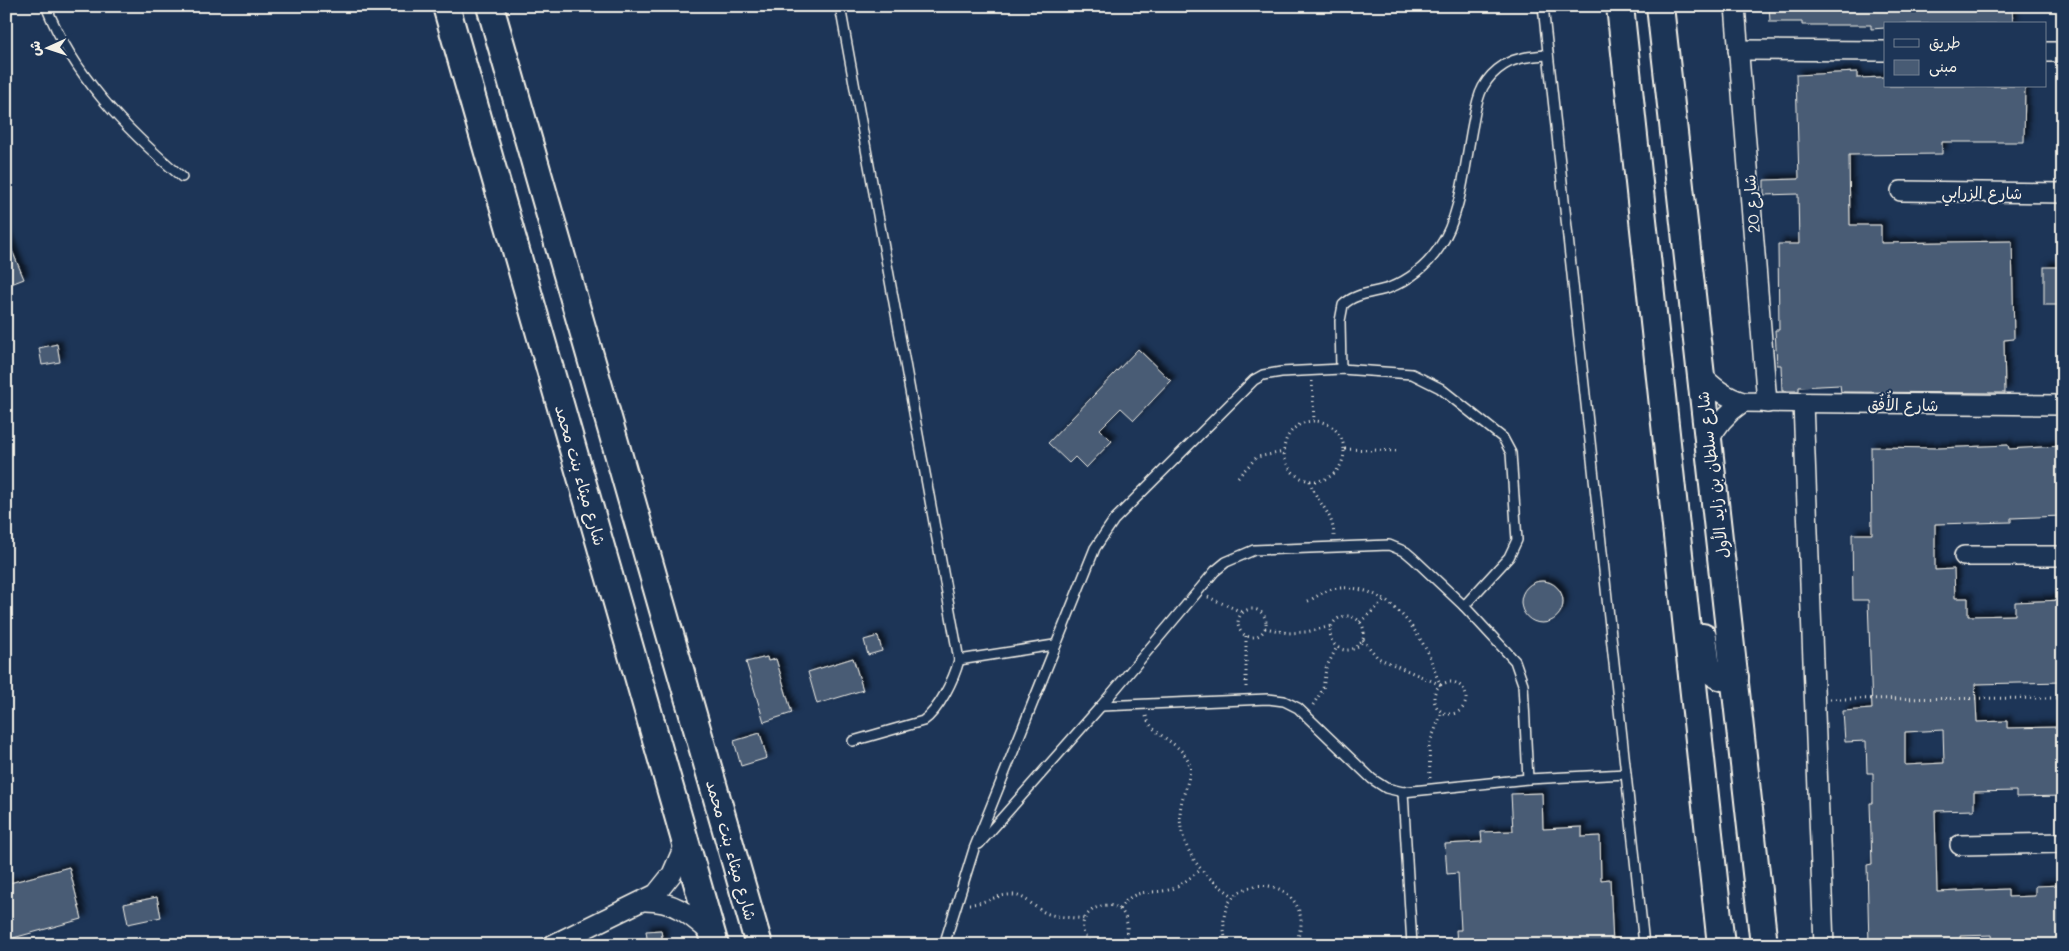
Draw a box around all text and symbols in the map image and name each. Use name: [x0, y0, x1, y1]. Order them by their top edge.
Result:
north arrow: [22, 22, 72, 72]
legend: [1884, 22, 2046, 88]
text: طريق: [1929, 32, 1961, 52]
text: ش: [25, 41, 44, 57]
text: مبنى: [1929, 56, 1957, 77]
street label: شارع 20: [1738, 174, 1766, 234]
street label: شارع الزرابي: [1941, 181, 2022, 208]
street label: شارع سلطان بن زايد الأول: [1691, 390, 1735, 560]
street label: شارع الأُفُق: [1867, 390, 1939, 417]
street label: شارع ميثاء بنت محمد: [549, 402, 611, 548]
street label: شارع ميثاء بنت محمد: [700, 777, 762, 923]

